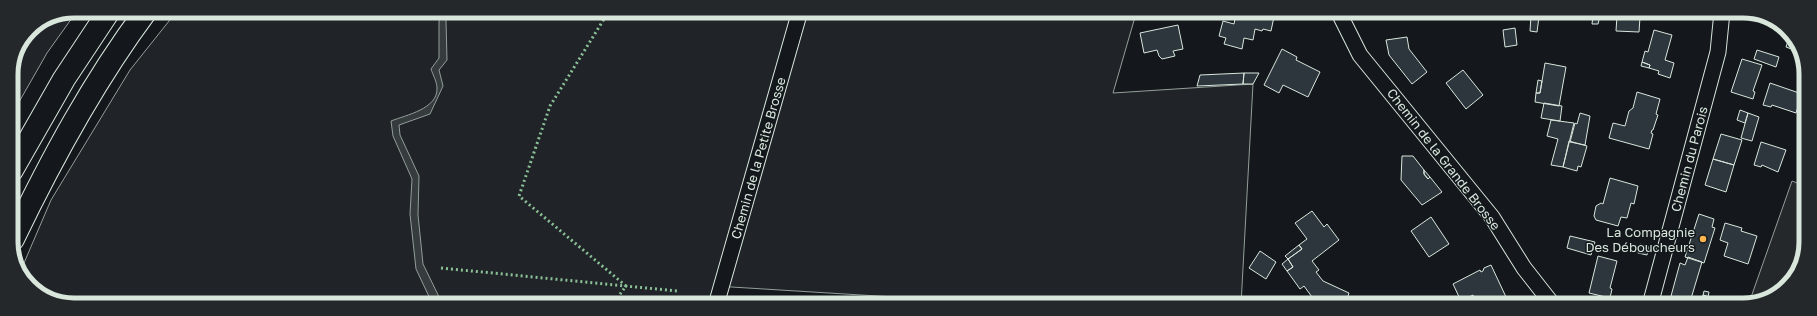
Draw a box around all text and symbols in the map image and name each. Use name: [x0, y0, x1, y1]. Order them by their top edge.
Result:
street label: Chemin de la Petite Brosse: [727, 75, 789, 241]
street label: Chemin de la Grande Brosse: [1384, 85, 1504, 233]
street label: Chemin du Parois: [1667, 104, 1711, 214]
place label: La Compagnie Des Déboucheurs: [1585, 224, 1695, 255]
marker: La Compagnie Des Déboucheurs: [1698, 234, 1708, 244]

